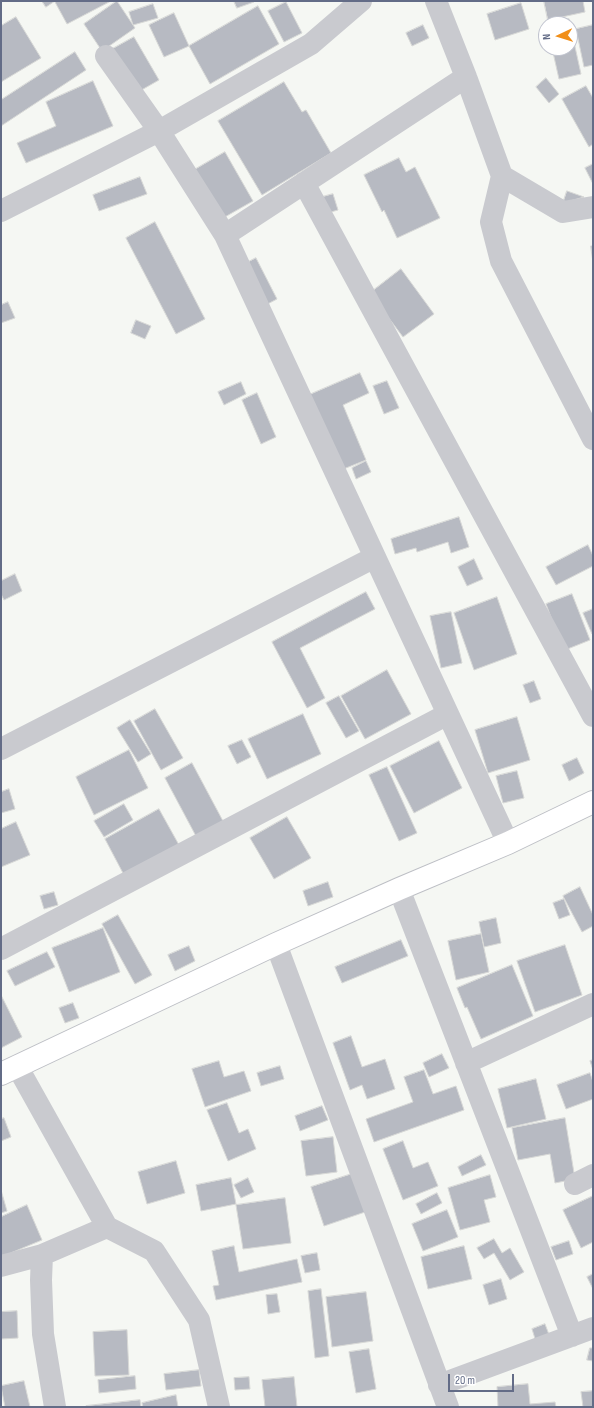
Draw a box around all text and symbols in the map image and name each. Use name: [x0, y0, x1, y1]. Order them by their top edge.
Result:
north arrow: [538, 16, 578, 56]
text: N: [540, 33, 553, 40]
scale bar: [450, 1366, 516, 1392]
text: 20 m: [455, 1373, 475, 1388]

